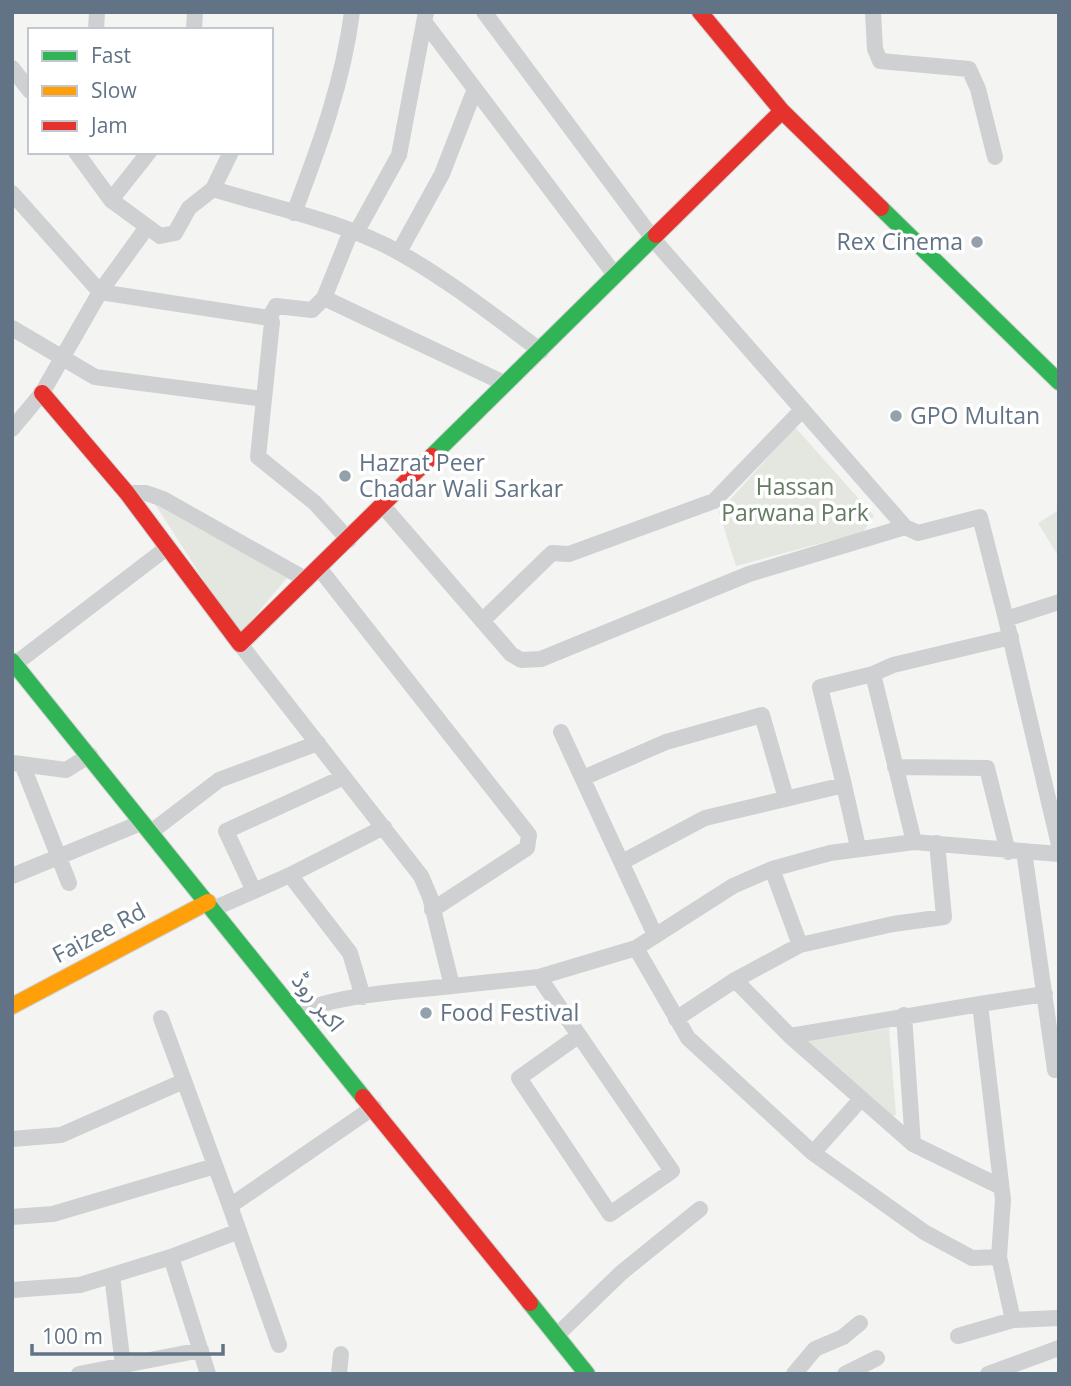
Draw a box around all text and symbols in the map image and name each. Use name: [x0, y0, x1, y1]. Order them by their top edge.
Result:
legend: [28, 28, 273, 154]
text: Fast: [91, 41, 131, 69]
text: Slow: [91, 76, 137, 104]
text: Jam: [89, 111, 128, 139]
place label: Rex Cinema: [836, 225, 963, 257]
marker: Rex Cinema: [969, 234, 985, 250]
place label: GPO Multan: [910, 399, 1040, 431]
marker: GPO Multan: [888, 408, 904, 424]
place label: Hazrat Peer Chadar Wali Sarkar: [359, 446, 564, 504]
marker: Hazrat Peer Chadar Wali Sarkar: [337, 468, 353, 484]
park label: Hassan Parwana Park: [721, 470, 869, 528]
street label: Faizee Rd: [46, 894, 151, 970]
street label: اکبر روڈ: [285, 965, 352, 1038]
place label: Food Festival: [440, 996, 579, 1028]
marker: Food Festival: [418, 1005, 434, 1021]
scale bar: [32, 1312, 222, 1356]
text: 100 m: [42, 1322, 103, 1350]

